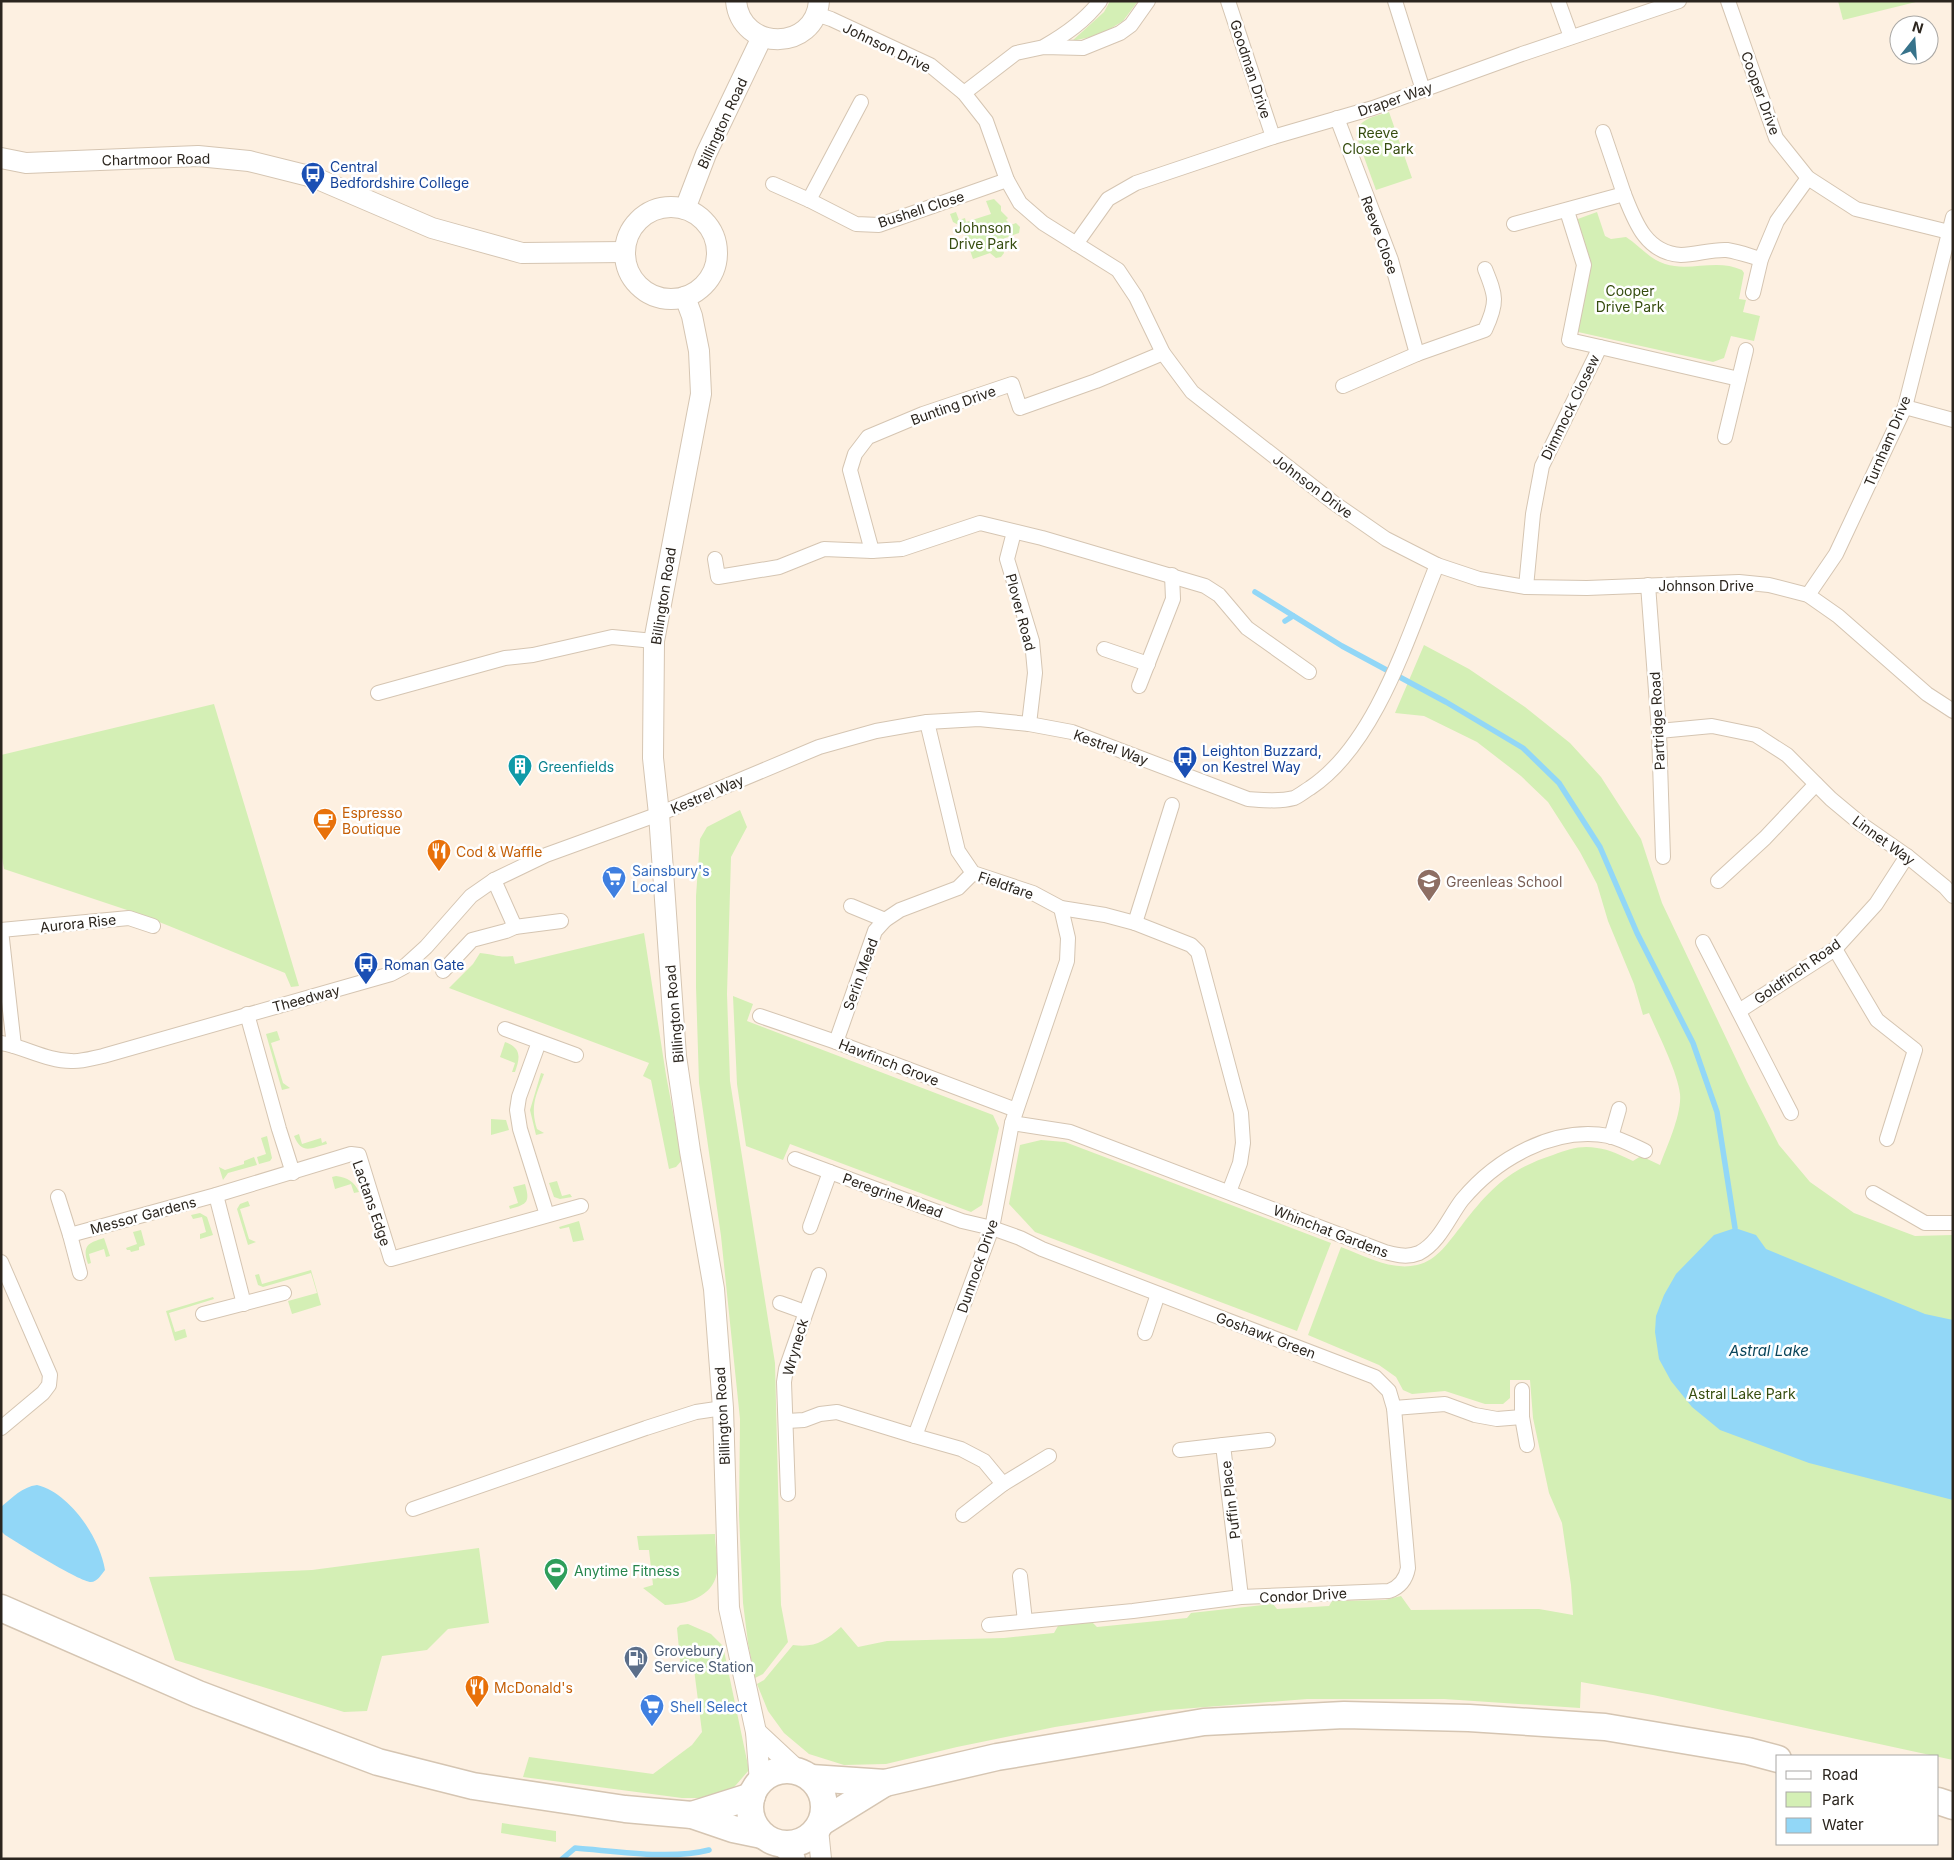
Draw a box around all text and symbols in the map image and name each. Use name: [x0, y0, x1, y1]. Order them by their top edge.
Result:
north arrow: [1889, 15, 1939, 65]
street label: Goodman Drive: [1227, 17, 1275, 121]
text: N: [1910, 17, 1926, 37]
street label: Johnson Drive: [840, 18, 934, 76]
street label: Cooper Drive: [1738, 49, 1784, 137]
street label: Billington Road: [694, 75, 750, 171]
street label: Draper Way: [1355, 78, 1435, 120]
park label: Reeve Close Park: [1342, 124, 1414, 157]
street label: Chartmoor Road: [102, 150, 210, 168]
place label: Central Bedfordshire College: [330, 158, 469, 191]
bus stop icon: Central Bedfordshire College: [300, 161, 326, 195]
street label: Bushell Close: [876, 187, 966, 231]
street label: Reeve Close: [1358, 194, 1402, 276]
park label: Johnson Drive Park: [949, 219, 1018, 252]
park label: Cooper Drive Park: [1596, 282, 1665, 315]
street label: Dimmock Closew: [1537, 352, 1603, 462]
street label: Bunting Drive: [908, 382, 998, 428]
street label: Turnham Drive: [1860, 393, 1914, 489]
street label: Johnson Drive: [1270, 450, 1356, 522]
street label: Billington Road: [647, 546, 679, 646]
street label: Plover Road: [1003, 572, 1039, 652]
street label: Johnson Drive: [1658, 577, 1754, 594]
street label: Partridge Road: [1646, 671, 1668, 771]
street label: Kestrel Way: [1071, 726, 1151, 768]
place label: Leighton Buzzard, on Kestrel Way: [1202, 742, 1322, 775]
bus stop icon: Leighton Buzzard, on Kestrel Way: [1172, 745, 1198, 779]
building icon: Greenfields: [507, 753, 533, 787]
place label: Greenfields: [538, 758, 614, 775]
street label: Kestrel Way: [668, 771, 746, 817]
place label: Espresso Boutique: [342, 804, 403, 837]
cafe icon: Espresso Boutique: [312, 807, 338, 841]
street label: Linnet Way: [1849, 812, 1919, 868]
restaurant icon: Cod & Waffle: [426, 838, 452, 872]
place label: Cod & Waffle: [456, 843, 542, 860]
place label: Sainsbury's Local: [632, 862, 710, 895]
supermarket icon: Sainsbury's Local: [601, 865, 627, 899]
street label: Fieldfare: [976, 868, 1036, 902]
school or university icon: Greenleas School: [1416, 868, 1442, 902]
place label: Greenleas School: [1446, 873, 1562, 890]
street label: Aurora Rise: [39, 911, 117, 935]
street label: Goldfinch Road: [1750, 935, 1844, 1007]
street label: Serin Mead: [839, 936, 881, 1012]
bus stop icon: Roman Gate: [353, 951, 379, 985]
place label: Roman Gate: [384, 956, 464, 973]
street label: Billington Road: [661, 964, 687, 1064]
street label: Theedway: [270, 981, 342, 1015]
street label: Hawfinch Grove: [836, 1035, 942, 1089]
street label: Lactans Edge: [349, 1158, 395, 1248]
street label: Peregrine Mead: [841, 1169, 945, 1221]
street label: Messor Gardens: [88, 1193, 198, 1237]
street label: Whinchat Gardens: [1271, 1201, 1391, 1261]
street label: Dunnock Drive: [953, 1217, 1001, 1315]
street label: Goshawk Green: [1214, 1308, 1318, 1362]
street label: Wryneck: [779, 1316, 811, 1378]
water label: Astral Lake: [1728, 1341, 1809, 1360]
street label: Billington Road: [711, 1366, 733, 1466]
park label: Astral Lake Park: [1688, 1385, 1796, 1402]
street label: Puffin Place: [1217, 1460, 1243, 1540]
sports icon: Anytime Fitness: [543, 1557, 569, 1591]
place label: Anytime Fitness: [574, 1562, 680, 1579]
street label: Condor Drive: [1259, 1584, 1347, 1606]
place label: Grovebury Service Station: [654, 1642, 754, 1675]
fuel station icon: Grovebury Service Station: [623, 1645, 649, 1679]
restaurant icon: McDonald's: [464, 1674, 490, 1708]
place label: McDonald's: [494, 1679, 573, 1696]
supermarket icon: Shell Select: [639, 1693, 665, 1727]
place label: Shell Select: [670, 1698, 748, 1715]
legend: [1776, 1755, 1939, 1845]
text: Road: [1822, 1765, 1858, 1784]
text: Park: [1822, 1790, 1855, 1809]
text: Water: [1822, 1815, 1864, 1834]

